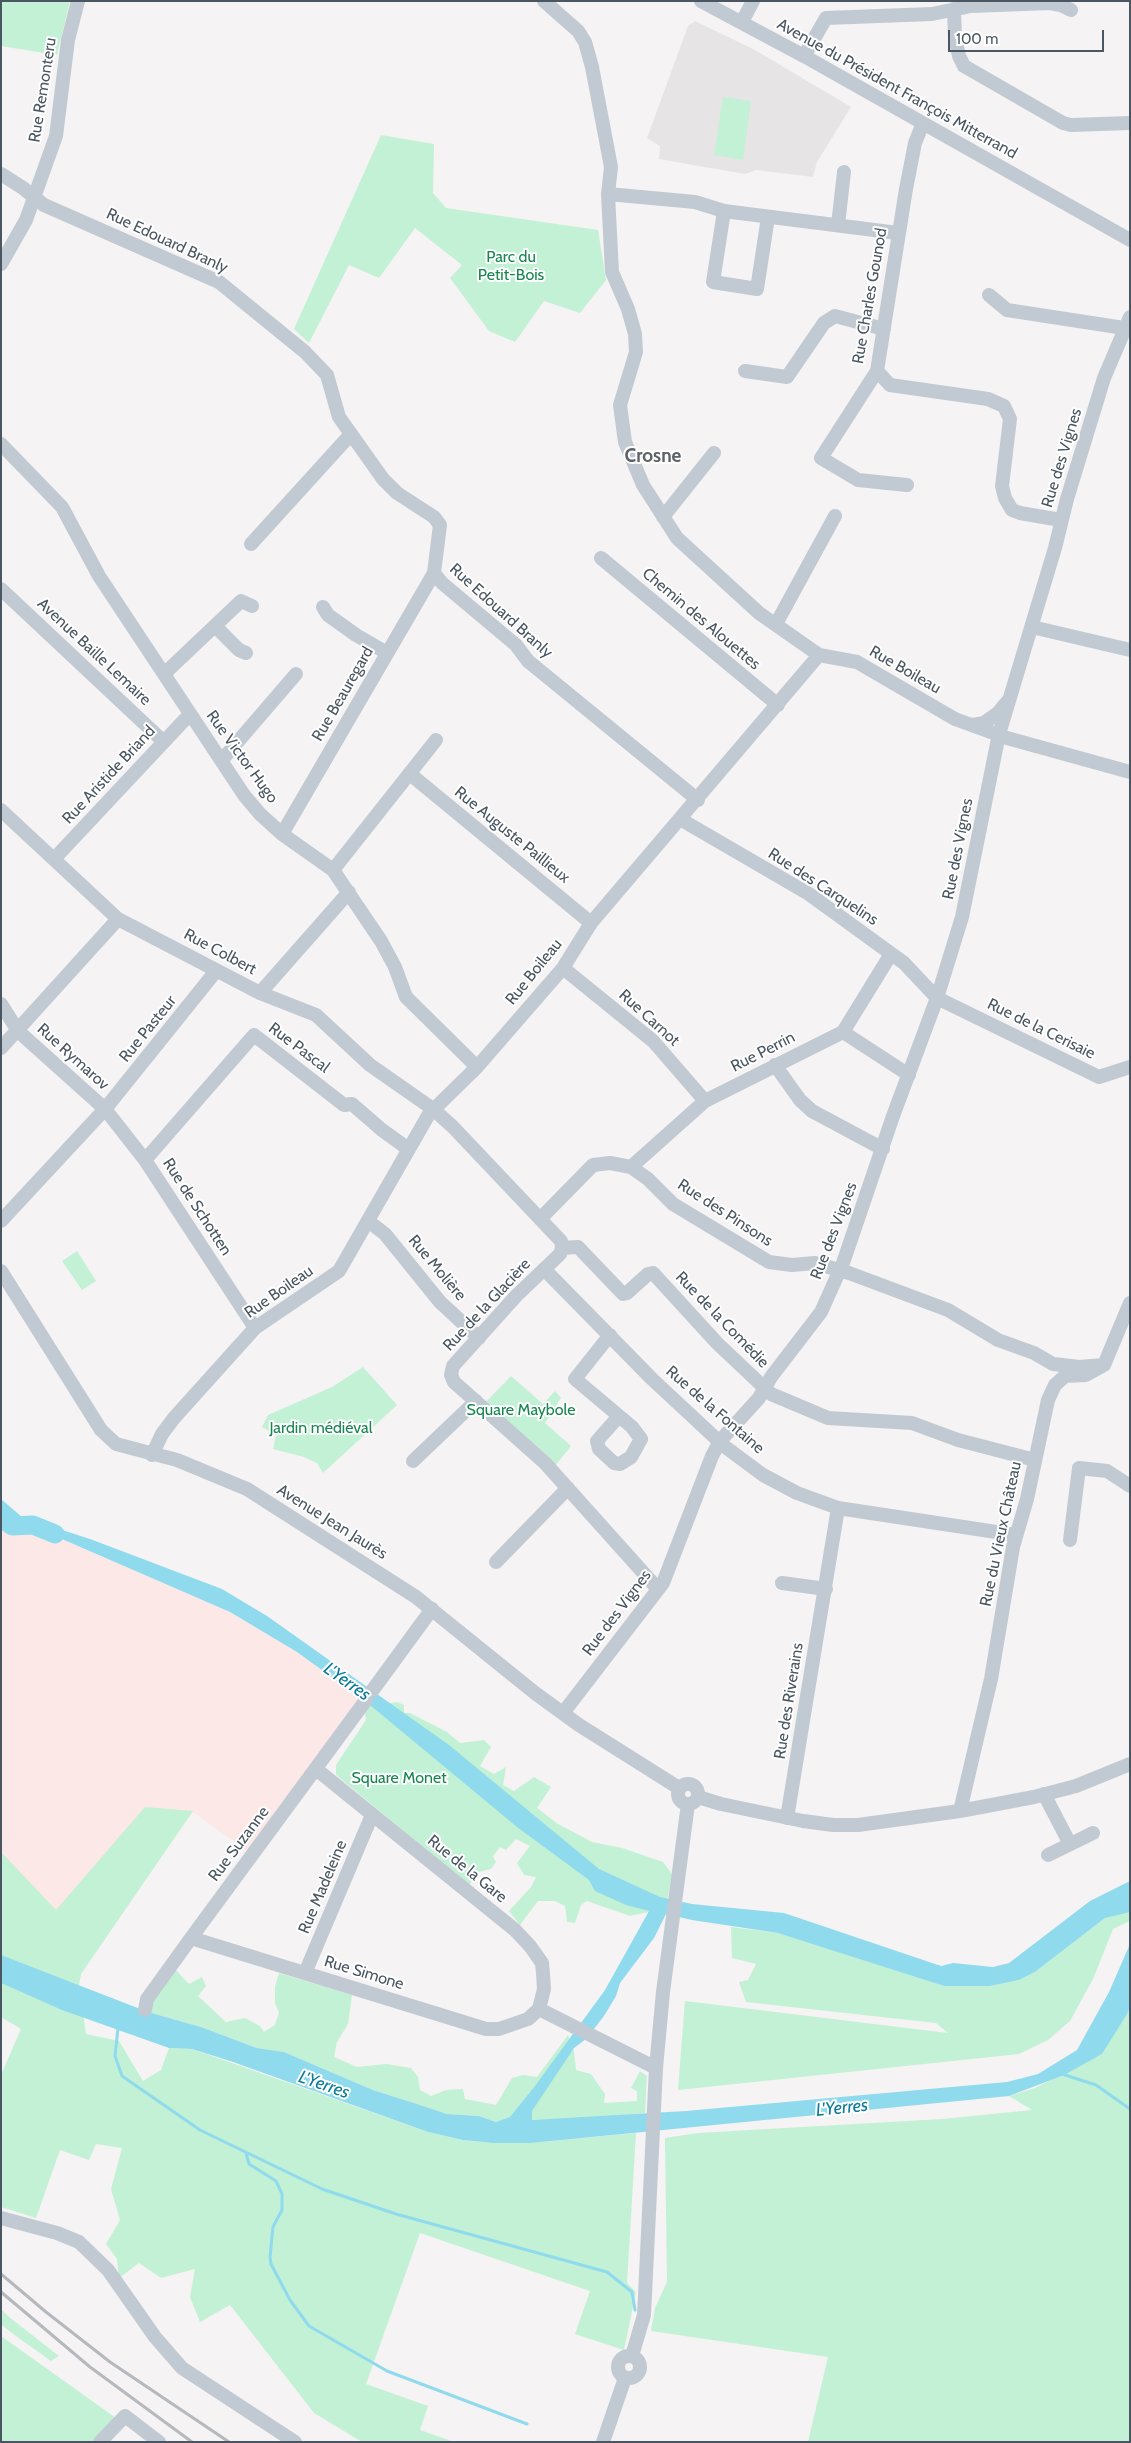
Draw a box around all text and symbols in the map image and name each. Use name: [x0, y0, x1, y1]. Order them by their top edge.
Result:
street label: Avenue du Président François Mitterrand: [774, 15, 1020, 163]
scale bar: [951, 20, 1107, 52]
text: 100 m: [956, 30, 998, 48]
street label: Rue Remonteru: [25, 36, 61, 144]
street label: Rue Edouard Branly: [103, 204, 231, 278]
street label: Rue Charles Gounod: [849, 227, 891, 365]
park label: Parc du Petit-Bois: [478, 247, 544, 285]
street label: Rue des Vignes: [1038, 406, 1086, 510]
district label: Crosne: [625, 445, 681, 467]
street label: Rue Edouard Branly: [445, 560, 557, 662]
street label: Chemin des Alouettes: [638, 564, 764, 674]
street label: Avenue Baille Lemaire: [33, 594, 155, 710]
street label: Rue Boileau: [866, 642, 944, 698]
street label: Rue Beauregard: [308, 643, 378, 745]
street label: Rue Victor Hugo: [202, 707, 282, 807]
street label: Rue Aristide Briand: [59, 722, 159, 828]
street label: Rue Auguste Paillieux: [450, 783, 574, 887]
street label: Rue des Vignes: [939, 797, 977, 901]
street label: Rue des Carquelins: [764, 844, 882, 930]
street label: Rue Colbert: [180, 925, 260, 979]
street label: Rue Boileau: [502, 935, 566, 1009]
street label: Rue Carnot: [615, 986, 683, 1050]
street label: Rue Pasteur: [115, 992, 181, 1066]
street label: Rue de la Cerisaie: [984, 995, 1098, 1063]
street label: Rue Pascal: [265, 1019, 333, 1077]
street label: Rue Rymarov: [33, 1020, 113, 1094]
street label: Rue Perrin: [728, 1028, 798, 1076]
street label: Rue de Schotten: [158, 1155, 236, 1259]
street label: Rue des Pinsons: [674, 1175, 776, 1251]
street label: Rue des Vignes: [807, 1180, 861, 1282]
street label: Rue Molière: [404, 1231, 470, 1305]
street label: Rue de la Glacière: [439, 1255, 535, 1355]
street label: Rue Boileau: [241, 1261, 317, 1323]
street label: Rue de la Comédie: [671, 1268, 773, 1372]
street label: Rue de la Fontaine: [662, 1362, 768, 1458]
park label: Square Maybole: [467, 1400, 575, 1420]
park label: Jardin médiéval: [269, 1418, 373, 1438]
street label: Rue du Vieux Château: [976, 1460, 1026, 1608]
street label: Avenue Jean Jaurès: [273, 1480, 391, 1564]
street label: Rue des Vignes: [578, 1566, 656, 1660]
street label: Rue des Riverains: [770, 1642, 808, 1760]
water label: L'Yerres: [319, 1658, 375, 1706]
park label: Square Monet: [351, 1768, 447, 1788]
street label: Rue Suzanne: [205, 1803, 273, 1885]
street label: Rue de la Gare: [423, 1831, 511, 1907]
street label: Rue Madeleine: [295, 1837, 351, 1937]
street label: Rue Simone: [322, 1952, 406, 1994]
water label: L'Yerres: [296, 2066, 352, 2104]
water label: L'Yerres: [815, 2095, 869, 2121]

